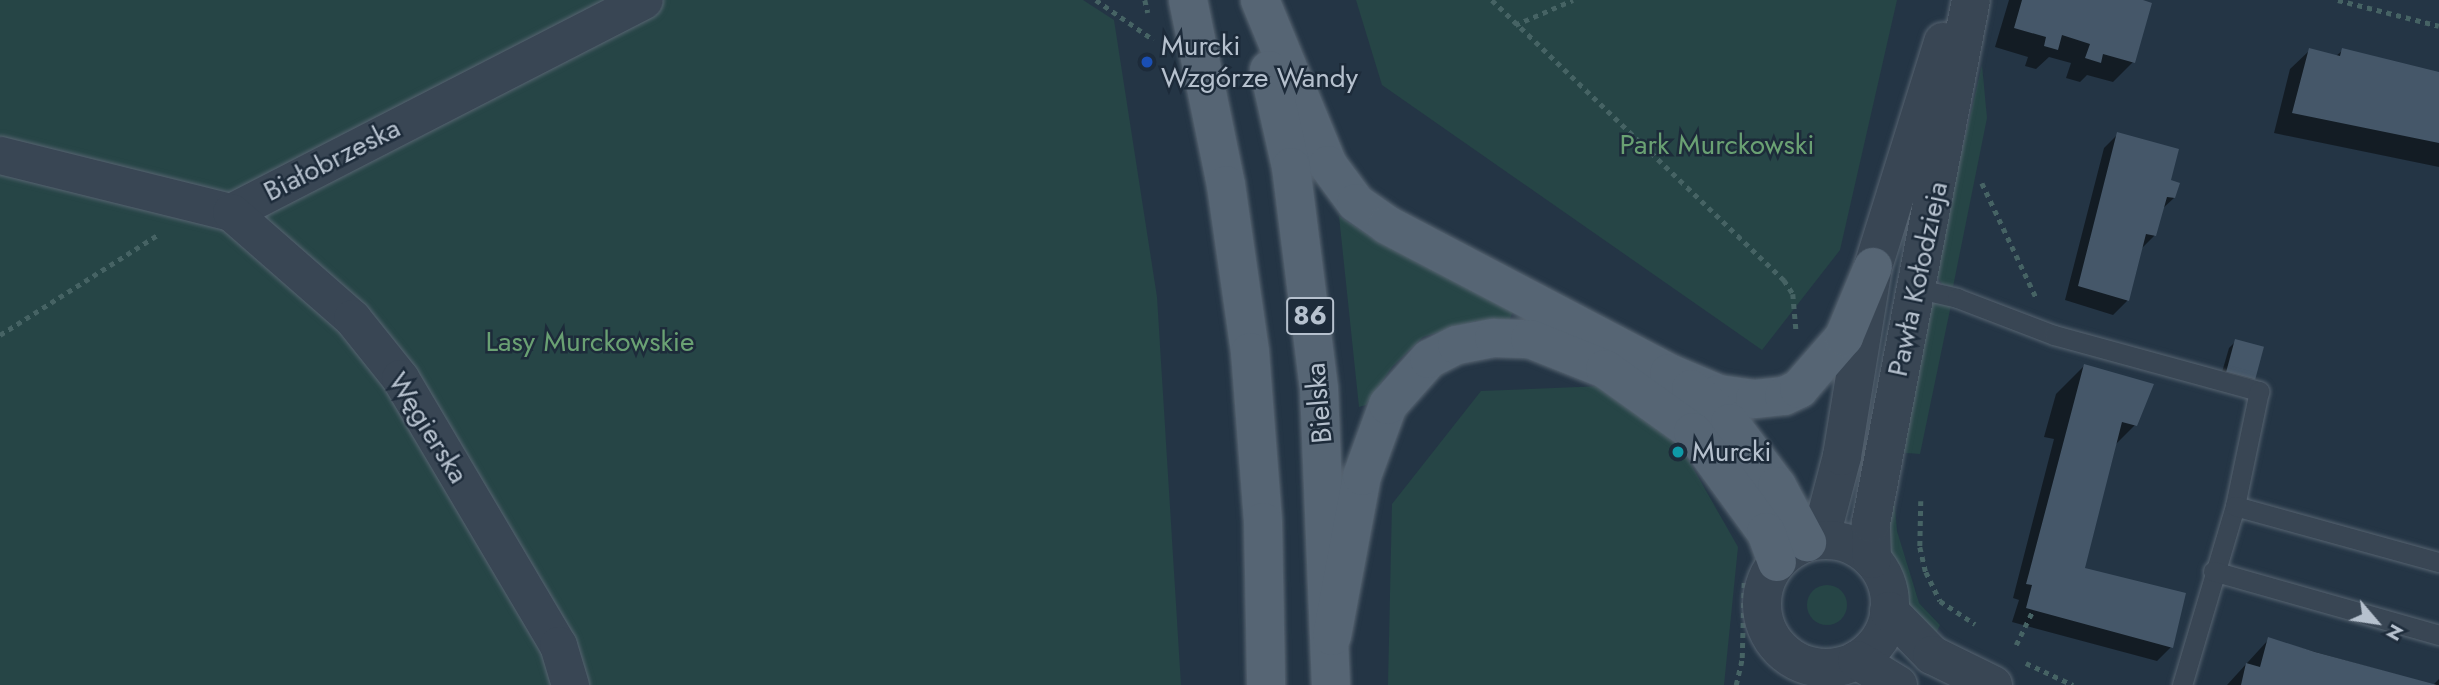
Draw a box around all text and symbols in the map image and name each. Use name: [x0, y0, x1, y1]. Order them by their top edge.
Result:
place label: Murcki Wzgórze Wandy: [1161, 29, 1358, 95]
marker: Murcki Wzgórze Wandy: [1139, 54, 1155, 70]
street label: Białobrzeska: [258, 111, 406, 209]
park label: Park Murckowski: [1620, 128, 1814, 162]
street label: Pawła Kołodzieja: [1881, 179, 1955, 379]
road number: 86: [1286, 294, 1334, 338]
park label: Lasy Murckowskie: [486, 325, 694, 359]
street label: Bielska: [1299, 361, 1339, 445]
street label: Węgierska: [381, 366, 475, 490]
place label: Murcki: [1692, 435, 1772, 469]
marker: Murcki: [1670, 444, 1686, 460]
north arrow: [2341, 587, 2411, 657]
text: N: [2379, 619, 2410, 646]

